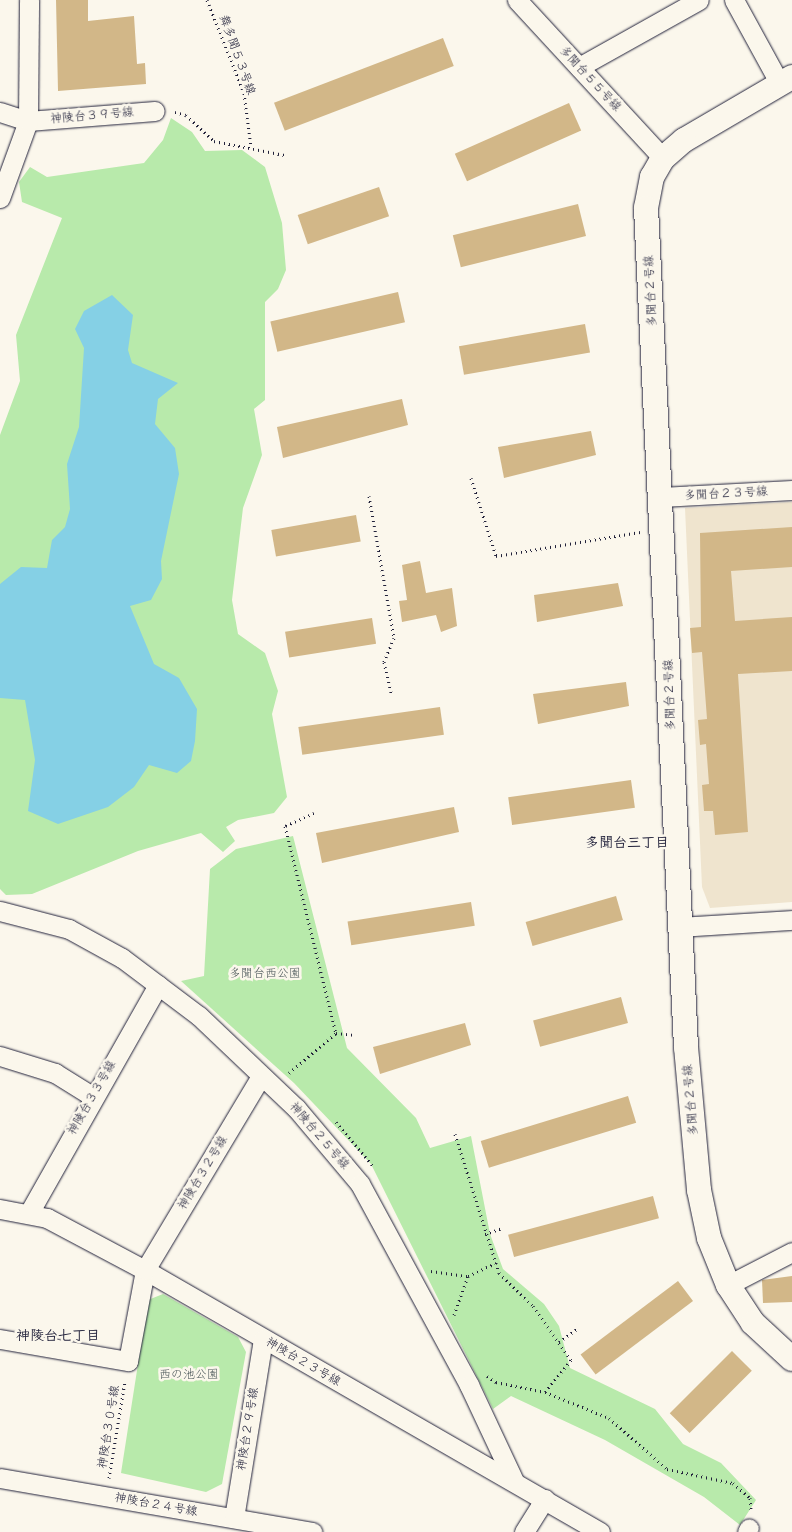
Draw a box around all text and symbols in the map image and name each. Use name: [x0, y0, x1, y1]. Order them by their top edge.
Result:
street label: 舞多聞５３号線: [216, 13, 258, 97]
street label: 多聞台５５号線: [556, 43, 624, 115]
street label: 神陵台３９号線: [50, 105, 134, 127]
street label: 多聞台２号線: [642, 255, 660, 327]
street label: 多聞台２３号線: [684, 485, 768, 503]
street label: 多聞台２号線: [662, 659, 678, 731]
district label: 多聞台三丁目: [585, 834, 669, 850]
park label: 多聞台西公園: [229, 967, 301, 981]
street label: 神陵台３３号線: [65, 1058, 119, 1138]
street label: 多聞台２号線: [681, 1064, 701, 1136]
street label: 神陵台２５号線: [286, 1100, 352, 1172]
street label: 神陵台３２号線: [175, 1133, 231, 1213]
district label: 神陵台七丁目: [16, 1327, 100, 1343]
street label: 神陵台２３号線: [263, 1335, 343, 1389]
park label: 西の池公園: [159, 1368, 219, 1382]
street label: 神陵台３０号線: [95, 1384, 123, 1470]
street label: 神陵台２９号線: [234, 1386, 262, 1472]
street label: 神陵台２４号線: [113, 1491, 199, 1519]

